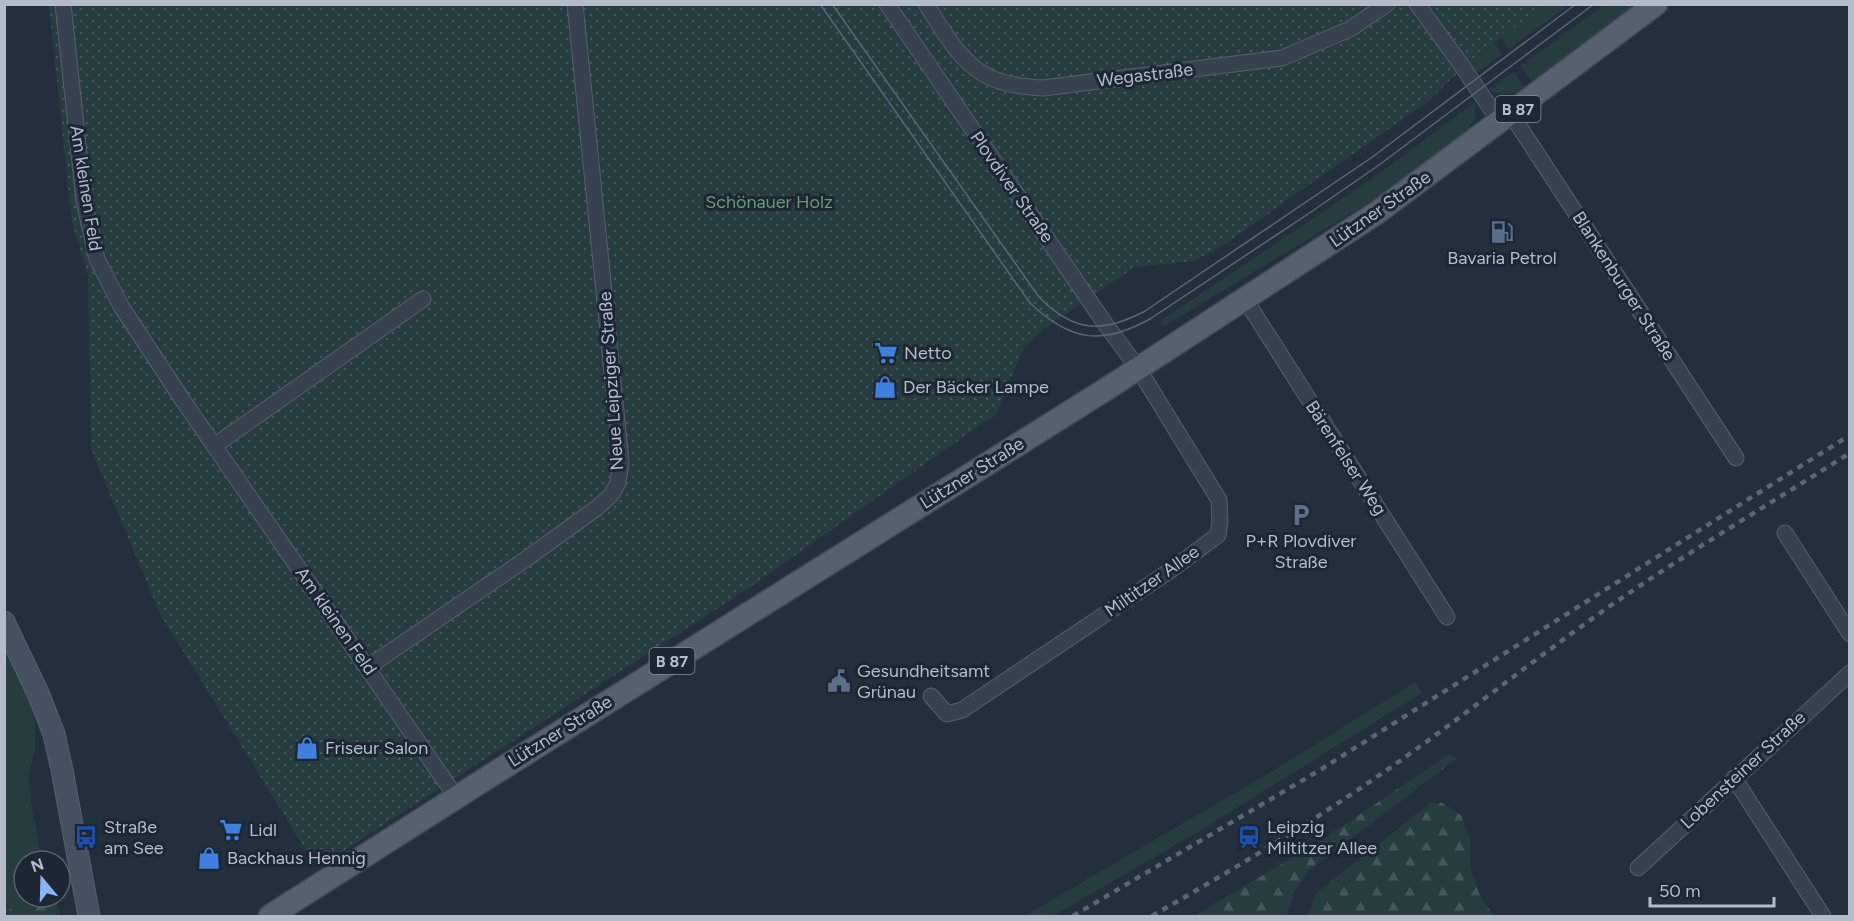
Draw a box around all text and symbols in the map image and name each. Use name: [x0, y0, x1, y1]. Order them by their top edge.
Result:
street label: Wegastraße: [1096, 58, 1194, 92]
road number: B 87: [1496, 96, 1540, 122]
street label: Am kleinen Feld: [65, 124, 107, 252]
street label: Plovdiver Straße: [965, 127, 1059, 247]
street label: Lützner Straße: [1325, 166, 1435, 252]
park label: Schönauer Holz: [705, 191, 833, 213]
street label: Blankenburger Straße: [1568, 207, 1681, 365]
fuel station icon: Bavaria Petrol: [1489, 219, 1515, 245]
place label: Bavaria Petrol: [1447, 247, 1557, 269]
street label: Neue Leipziger Straße: [594, 291, 628, 471]
supermarket icon: Netto: [873, 340, 899, 366]
place label: Netto: [904, 342, 952, 364]
shop icon: Der Bäcker Lampe: [872, 374, 898, 400]
place label: Der Bäcker Lampe: [903, 376, 1049, 398]
street label: Bärenfelser Weg: [1301, 397, 1391, 519]
street label: Lützner Straße: [916, 432, 1028, 514]
parking icon: P+R Plovdiver Straße: [1288, 502, 1314, 528]
place label: P+R Plovdiver Straße: [1246, 530, 1356, 573]
street label: Miltitzer Allee: [1101, 540, 1204, 622]
street label: Am kleinen Feld: [291, 563, 381, 679]
road number: B 87: [650, 648, 694, 674]
place label: Gesundheitsamt Grünau: [857, 660, 990, 703]
public building icon: Gesundheitsamt Grünau: [826, 668, 852, 694]
street label: Lützner Straße: [504, 690, 616, 772]
street label: Lobensteiner Straße: [1676, 706, 1810, 834]
shop icon: Friseur Salon: [294, 735, 320, 761]
place label: Friseur Salon: [325, 737, 428, 759]
place label: Straße am See: [104, 816, 164, 859]
place label: Leipzig Miltitzer Allee: [1267, 816, 1377, 859]
supermarket icon: Lidl: [218, 817, 244, 843]
place label: Lidl: [249, 819, 277, 841]
bus stop icon: Straße am See: [73, 824, 99, 850]
station icon: Leipzig Miltitzer Allee: [1236, 824, 1262, 850]
shop icon: Backhaus Hennig: [196, 845, 222, 871]
place label: Backhaus Hennig: [227, 847, 366, 869]
north arrow: [12, 849, 72, 909]
text: N: [28, 854, 46, 876]
scale bar: [1650, 870, 1774, 908]
text: 50 m: [1659, 880, 1701, 902]

